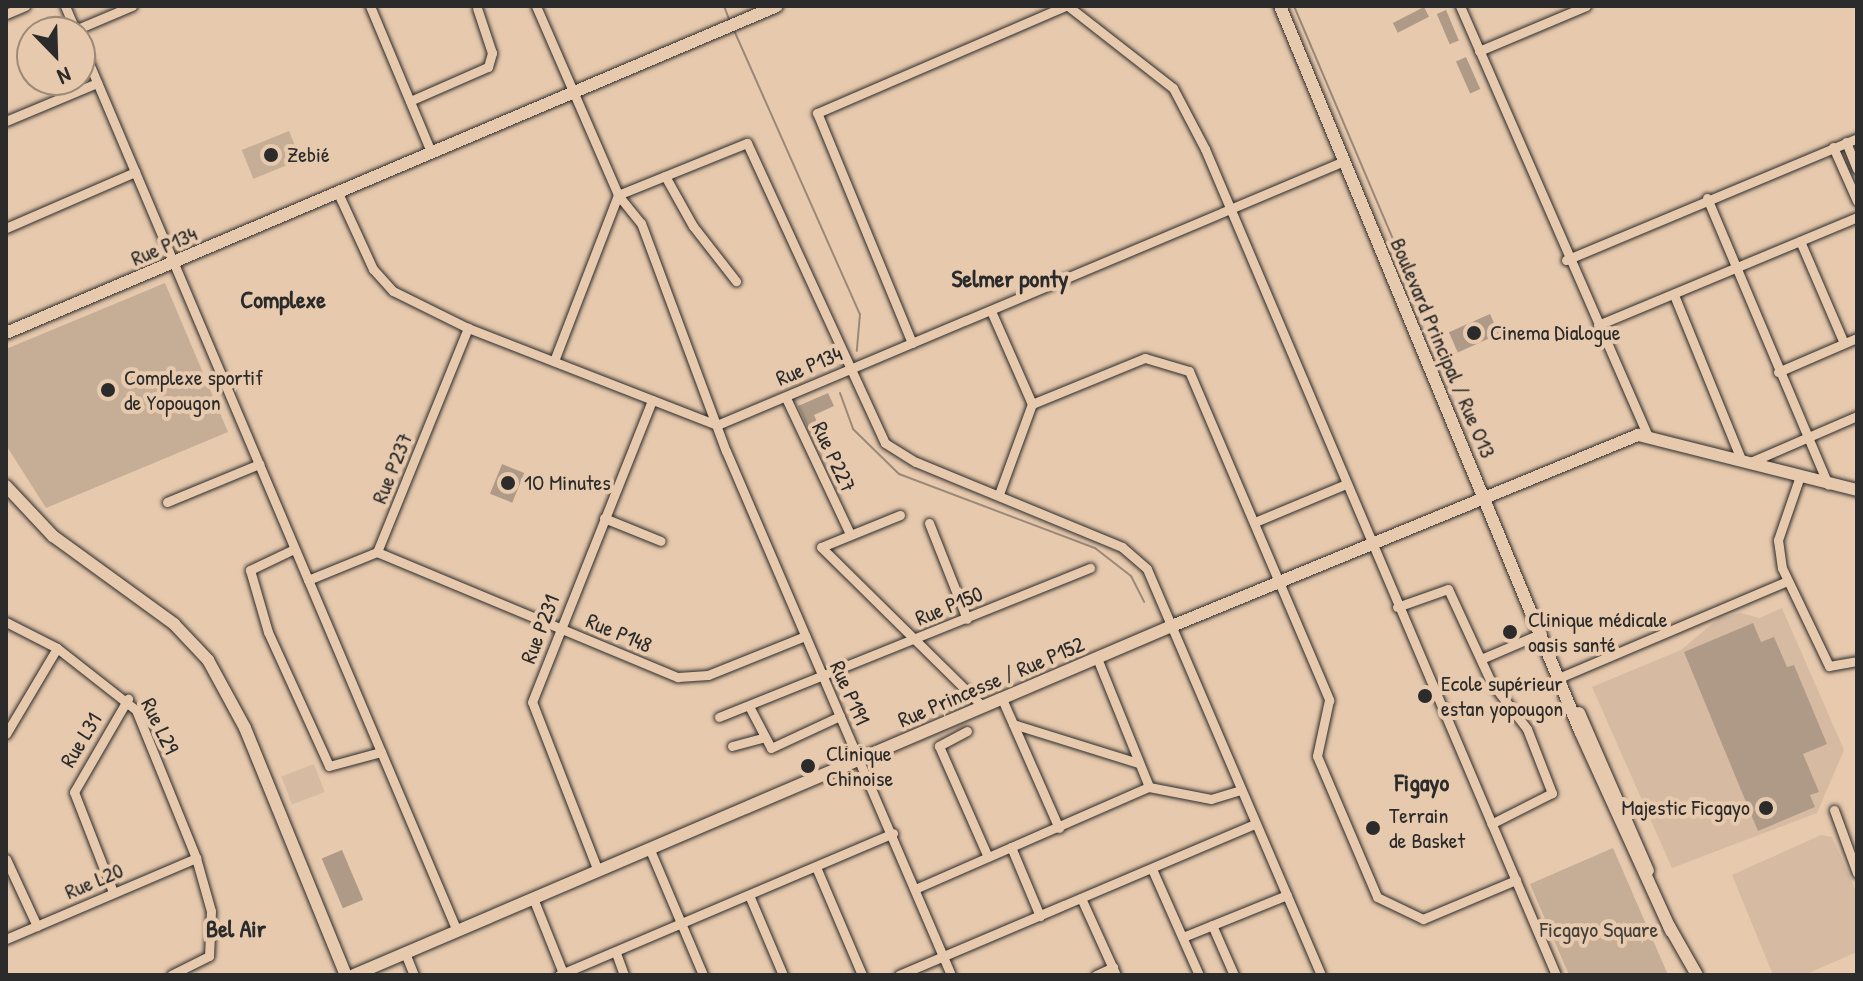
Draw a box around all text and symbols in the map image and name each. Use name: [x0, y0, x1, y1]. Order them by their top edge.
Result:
north arrow: [16, 16, 96, 96]
text: N: [53, 60, 76, 92]
place label: Zebié: [287, 142, 330, 168]
marker: Zebié: [262, 146, 280, 164]
street label: Rue P134: [127, 220, 201, 272]
street label: Boulevard Principal / Rue O13: [1385, 234, 1501, 462]
district label: Selmer ponty: [952, 265, 1068, 293]
district label: Complexe: [240, 286, 326, 314]
place label: Cinema Dialogue: [1490, 320, 1620, 346]
marker: Cinema Dialogue: [1465, 324, 1483, 342]
street label: Rue P134: [772, 340, 846, 392]
place label: Complexe sportif de Yopougon: [124, 364, 263, 416]
marker: Complexe sportif de Yopougon: [99, 381, 117, 399]
street label: Rue P227: [806, 418, 862, 496]
street label: Rue P237: [366, 429, 418, 507]
place label: 1O Minutes: [524, 470, 611, 496]
marker: 1O Minutes: [499, 474, 517, 492]
street label: Rue P150: [911, 581, 987, 631]
street label: Rue P231: [515, 591, 565, 667]
place label: Clinique médicale oasis santé: [1528, 606, 1668, 658]
street label: Rue P148: [582, 607, 656, 659]
marker: Clinique médicale oasis santé: [1499, 621, 1521, 643]
street label: Rue Princesse / Rue P152: [894, 631, 1088, 733]
street label: Rue P191: [824, 657, 876, 729]
place label: Ecole supérieur estan yopougon: [1441, 670, 1563, 722]
marker: Ecole supérieur estan yopougon: [1416, 687, 1434, 705]
street label: Rue L29: [135, 694, 185, 758]
street label: Rue L31: [55, 708, 107, 772]
place label: Clinique Chinoise: [826, 740, 893, 792]
marker: Clinique Chinoise: [797, 755, 819, 777]
district label: Figayo: [1395, 769, 1449, 797]
place label: Majestic Ficgayo: [1621, 795, 1750, 821]
marker: Majestic Ficgayo: [1757, 799, 1775, 817]
place label: Terrain de Basket: [1389, 802, 1465, 854]
marker: Terrain de Basket: [1364, 819, 1382, 837]
street label: Rue L20: [61, 857, 127, 905]
district label: Bel Air: [206, 915, 266, 943]
park label: Ficgayo Square: [1540, 917, 1658, 943]

